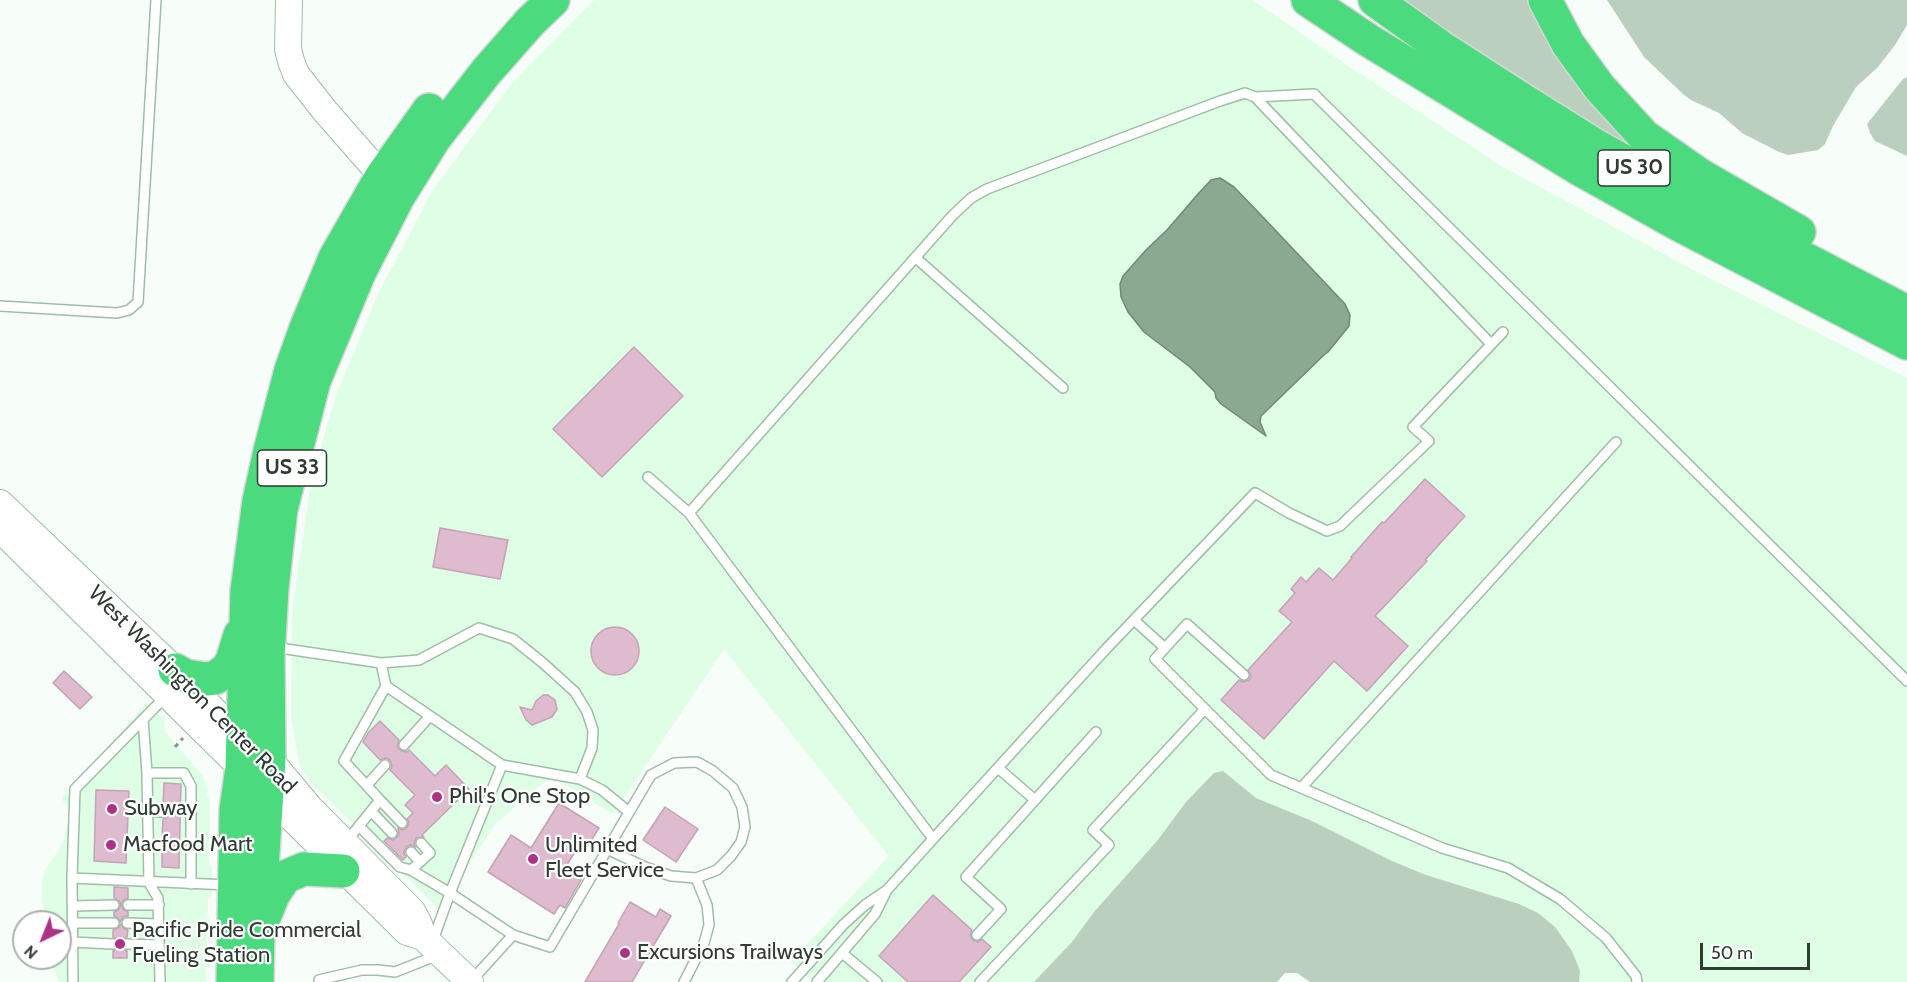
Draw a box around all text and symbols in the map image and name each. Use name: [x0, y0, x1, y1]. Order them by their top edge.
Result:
road number: US 30: [1598, 150, 1670, 186]
road number: US 33: [258, 450, 326, 486]
street label: West Washington Center Road: [82, 580, 302, 800]
place label: Phil's One Stop: [449, 784, 590, 810]
marker: Phil's One Stop: [430, 790, 444, 804]
place label: Subway: [124, 796, 197, 822]
marker: Subway: [105, 802, 119, 816]
place label: Macfood Mart: [123, 832, 252, 858]
place label: Unlimited Fleet Service: [545, 833, 664, 884]
marker: Macfood Mart: [104, 838, 118, 852]
marker: Unlimited Fleet Service: [526, 852, 540, 866]
north arrow: [12, 910, 72, 970]
place label: Pacific Pride Commercial Fueling Station: [132, 918, 361, 969]
scale bar: [1703, 931, 1812, 969]
marker: Pacific Pride Commercial Fueling Station: [113, 937, 127, 951]
place label: Excursions Trailways: [637, 940, 823, 966]
text: N: [20, 941, 41, 963]
text: 50 m: [1711, 942, 1753, 964]
marker: Excursions Trailways: [618, 946, 632, 960]

